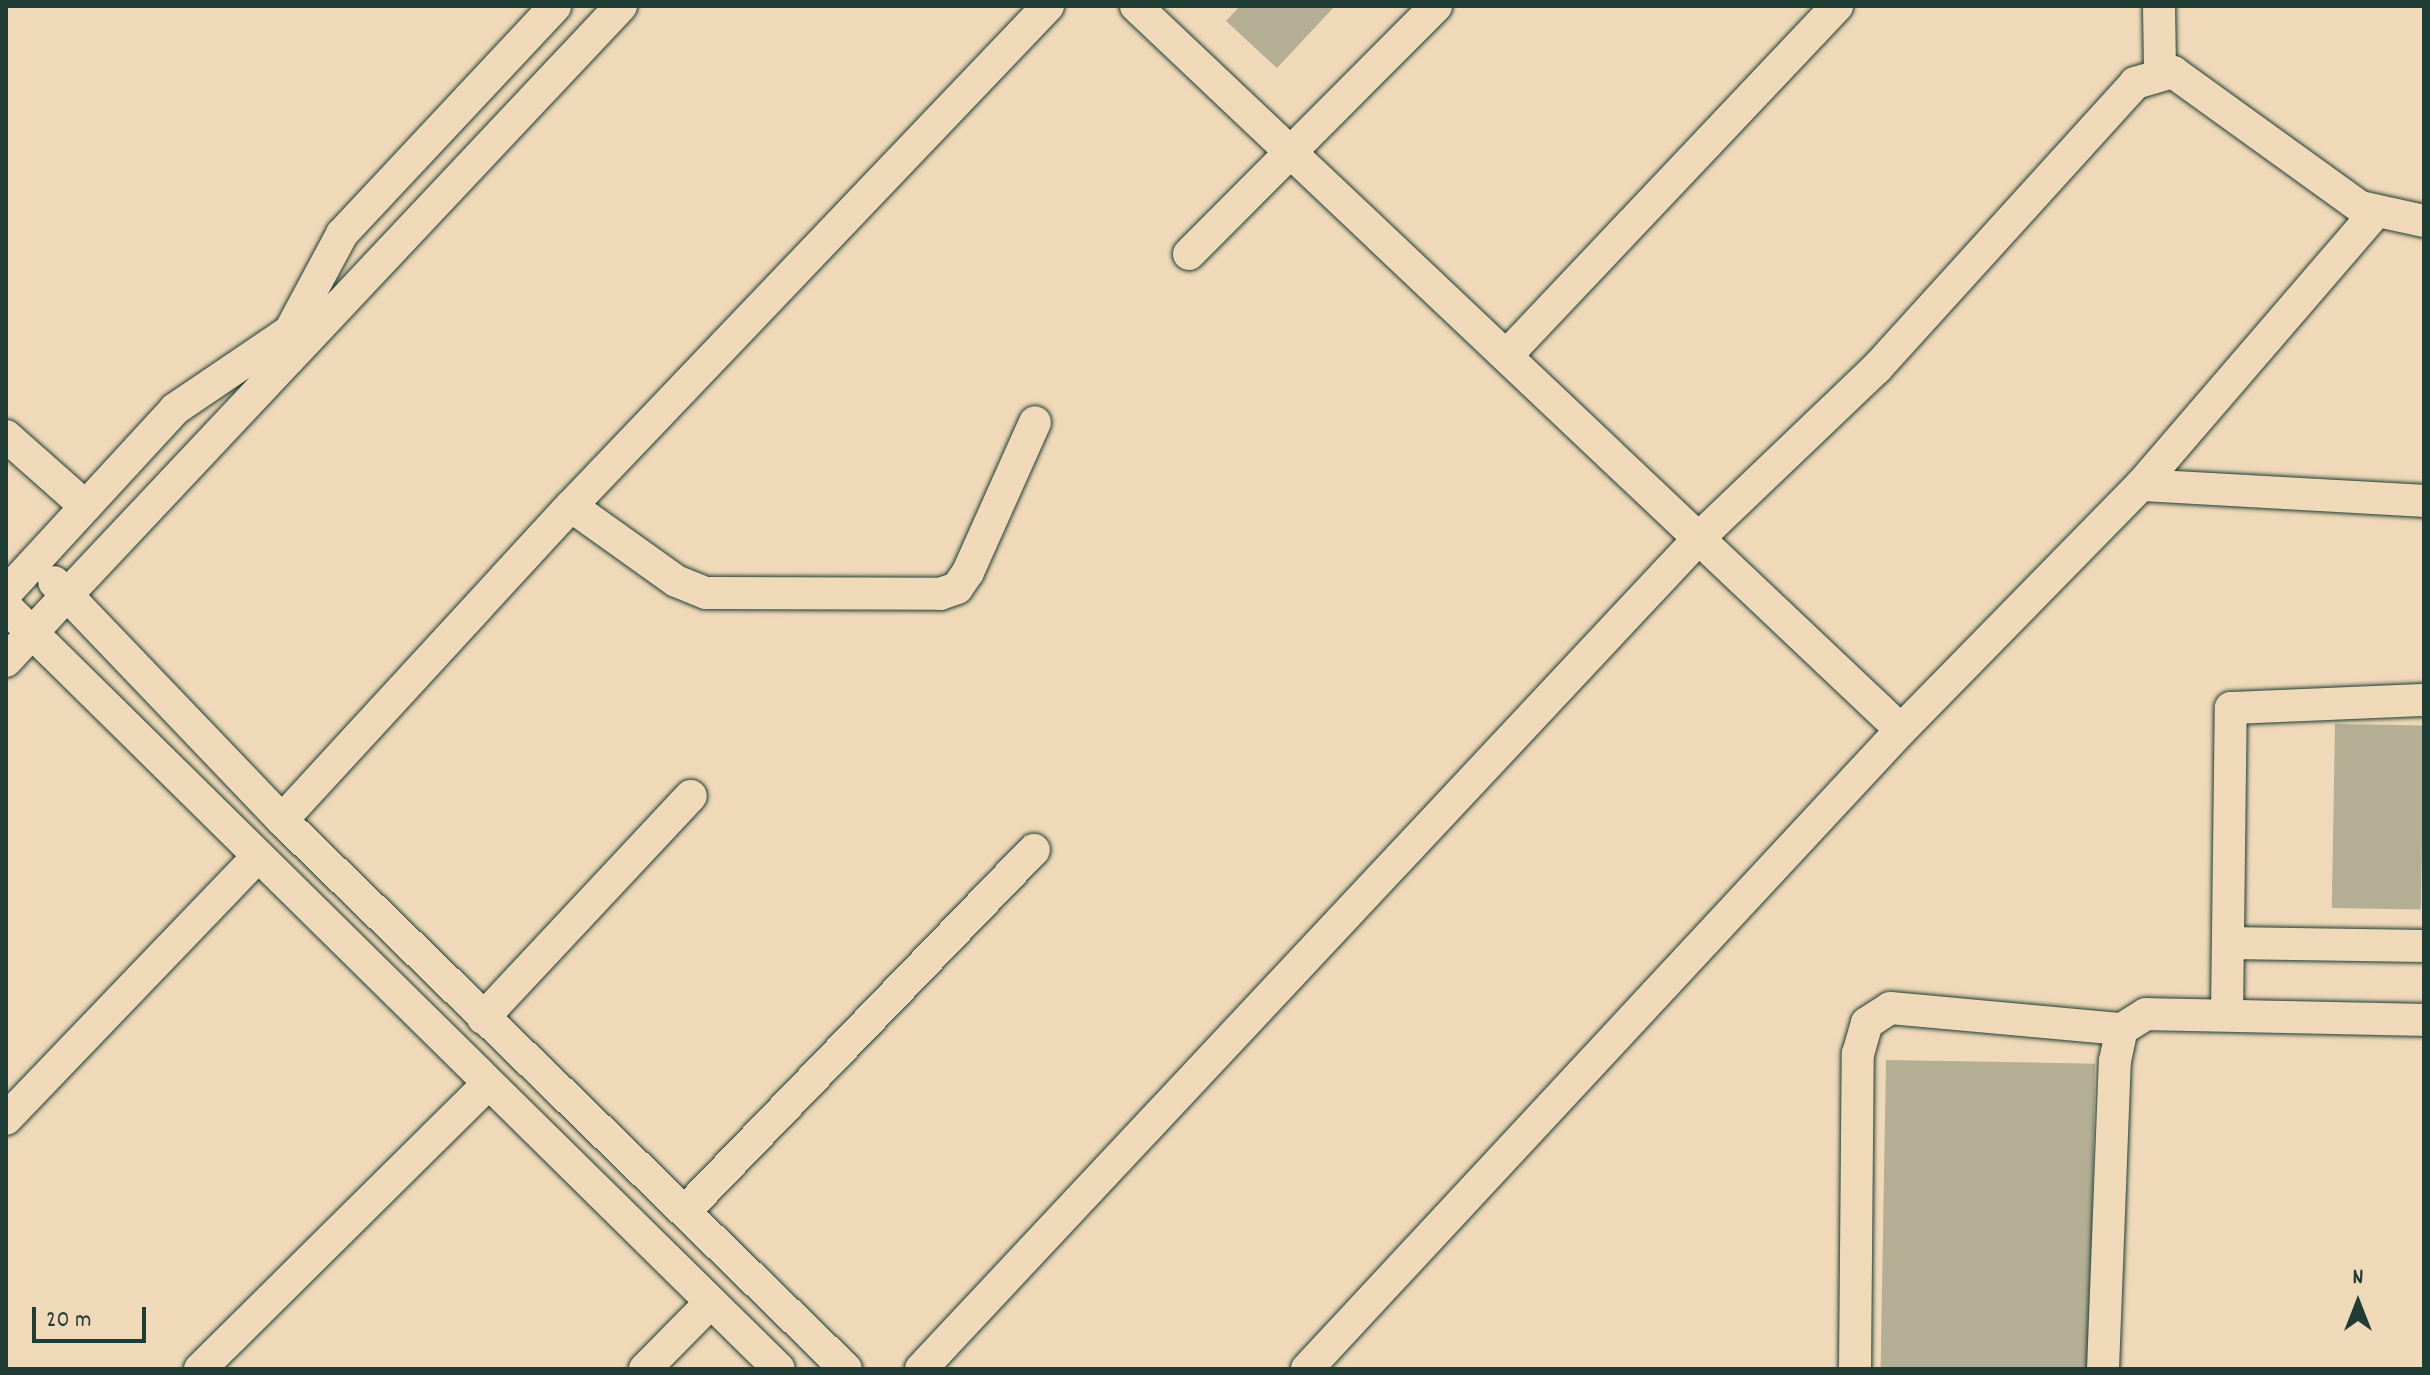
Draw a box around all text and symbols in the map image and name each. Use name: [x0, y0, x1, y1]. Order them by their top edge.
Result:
north arrow: [2318, 1263, 2398, 1343]
text: N: [2353, 1263, 2363, 1294]
scale bar: [36, 1291, 150, 1341]
text: 20 m: [46, 1304, 92, 1338]

